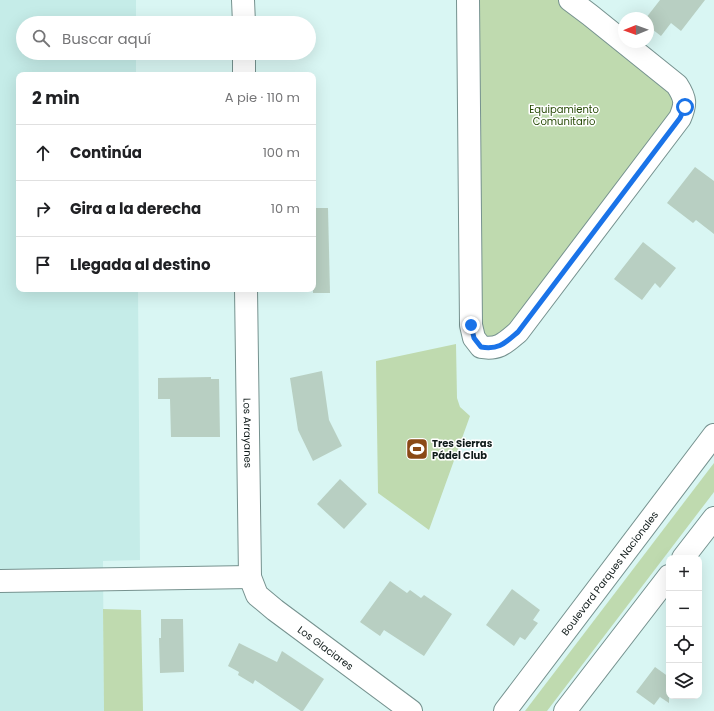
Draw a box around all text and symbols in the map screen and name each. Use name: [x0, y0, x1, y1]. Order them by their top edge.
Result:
north arrow: [618, 12, 654, 48]
search box: [16, 16, 316, 60]
icon: search: [30, 27, 52, 49]
text: Buscar aquí: [62, 28, 151, 49]
text: 2 min: [32, 86, 80, 110]
text: A pie · 110 m: [225, 88, 300, 107]
route start: [676, 98, 694, 116]
park label: Equipamiento Comunitario: [529, 102, 599, 129]
icon: ahead: [32, 142, 54, 164]
text: Continúa: [70, 142, 142, 163]
text: 100 m: [263, 143, 300, 162]
icon: right: [32, 198, 54, 220]
text: Gira a la derecha: [70, 198, 201, 219]
text: 10 m: [271, 199, 300, 218]
icon: arrive: [32, 254, 54, 276]
text: Llegada al destino: [70, 254, 211, 275]
route end: [462, 316, 480, 334]
street label: Los Arrayanes: [240, 398, 256, 468]
sports icon: Tres Sierras Pádel Club: [404, 436, 430, 462]
place label: Tres Sierras Pádel Club: [432, 436, 493, 463]
street label: Boulevard Parques Nacionales: [557, 508, 661, 638]
map controls: [666, 555, 702, 699]
button: +: [666, 555, 702, 591]
button: −: [666, 591, 702, 627]
street label: Los Glaciares: [295, 622, 357, 673]
button: locate: [666, 627, 702, 663]
button: layers: [666, 663, 702, 699]

